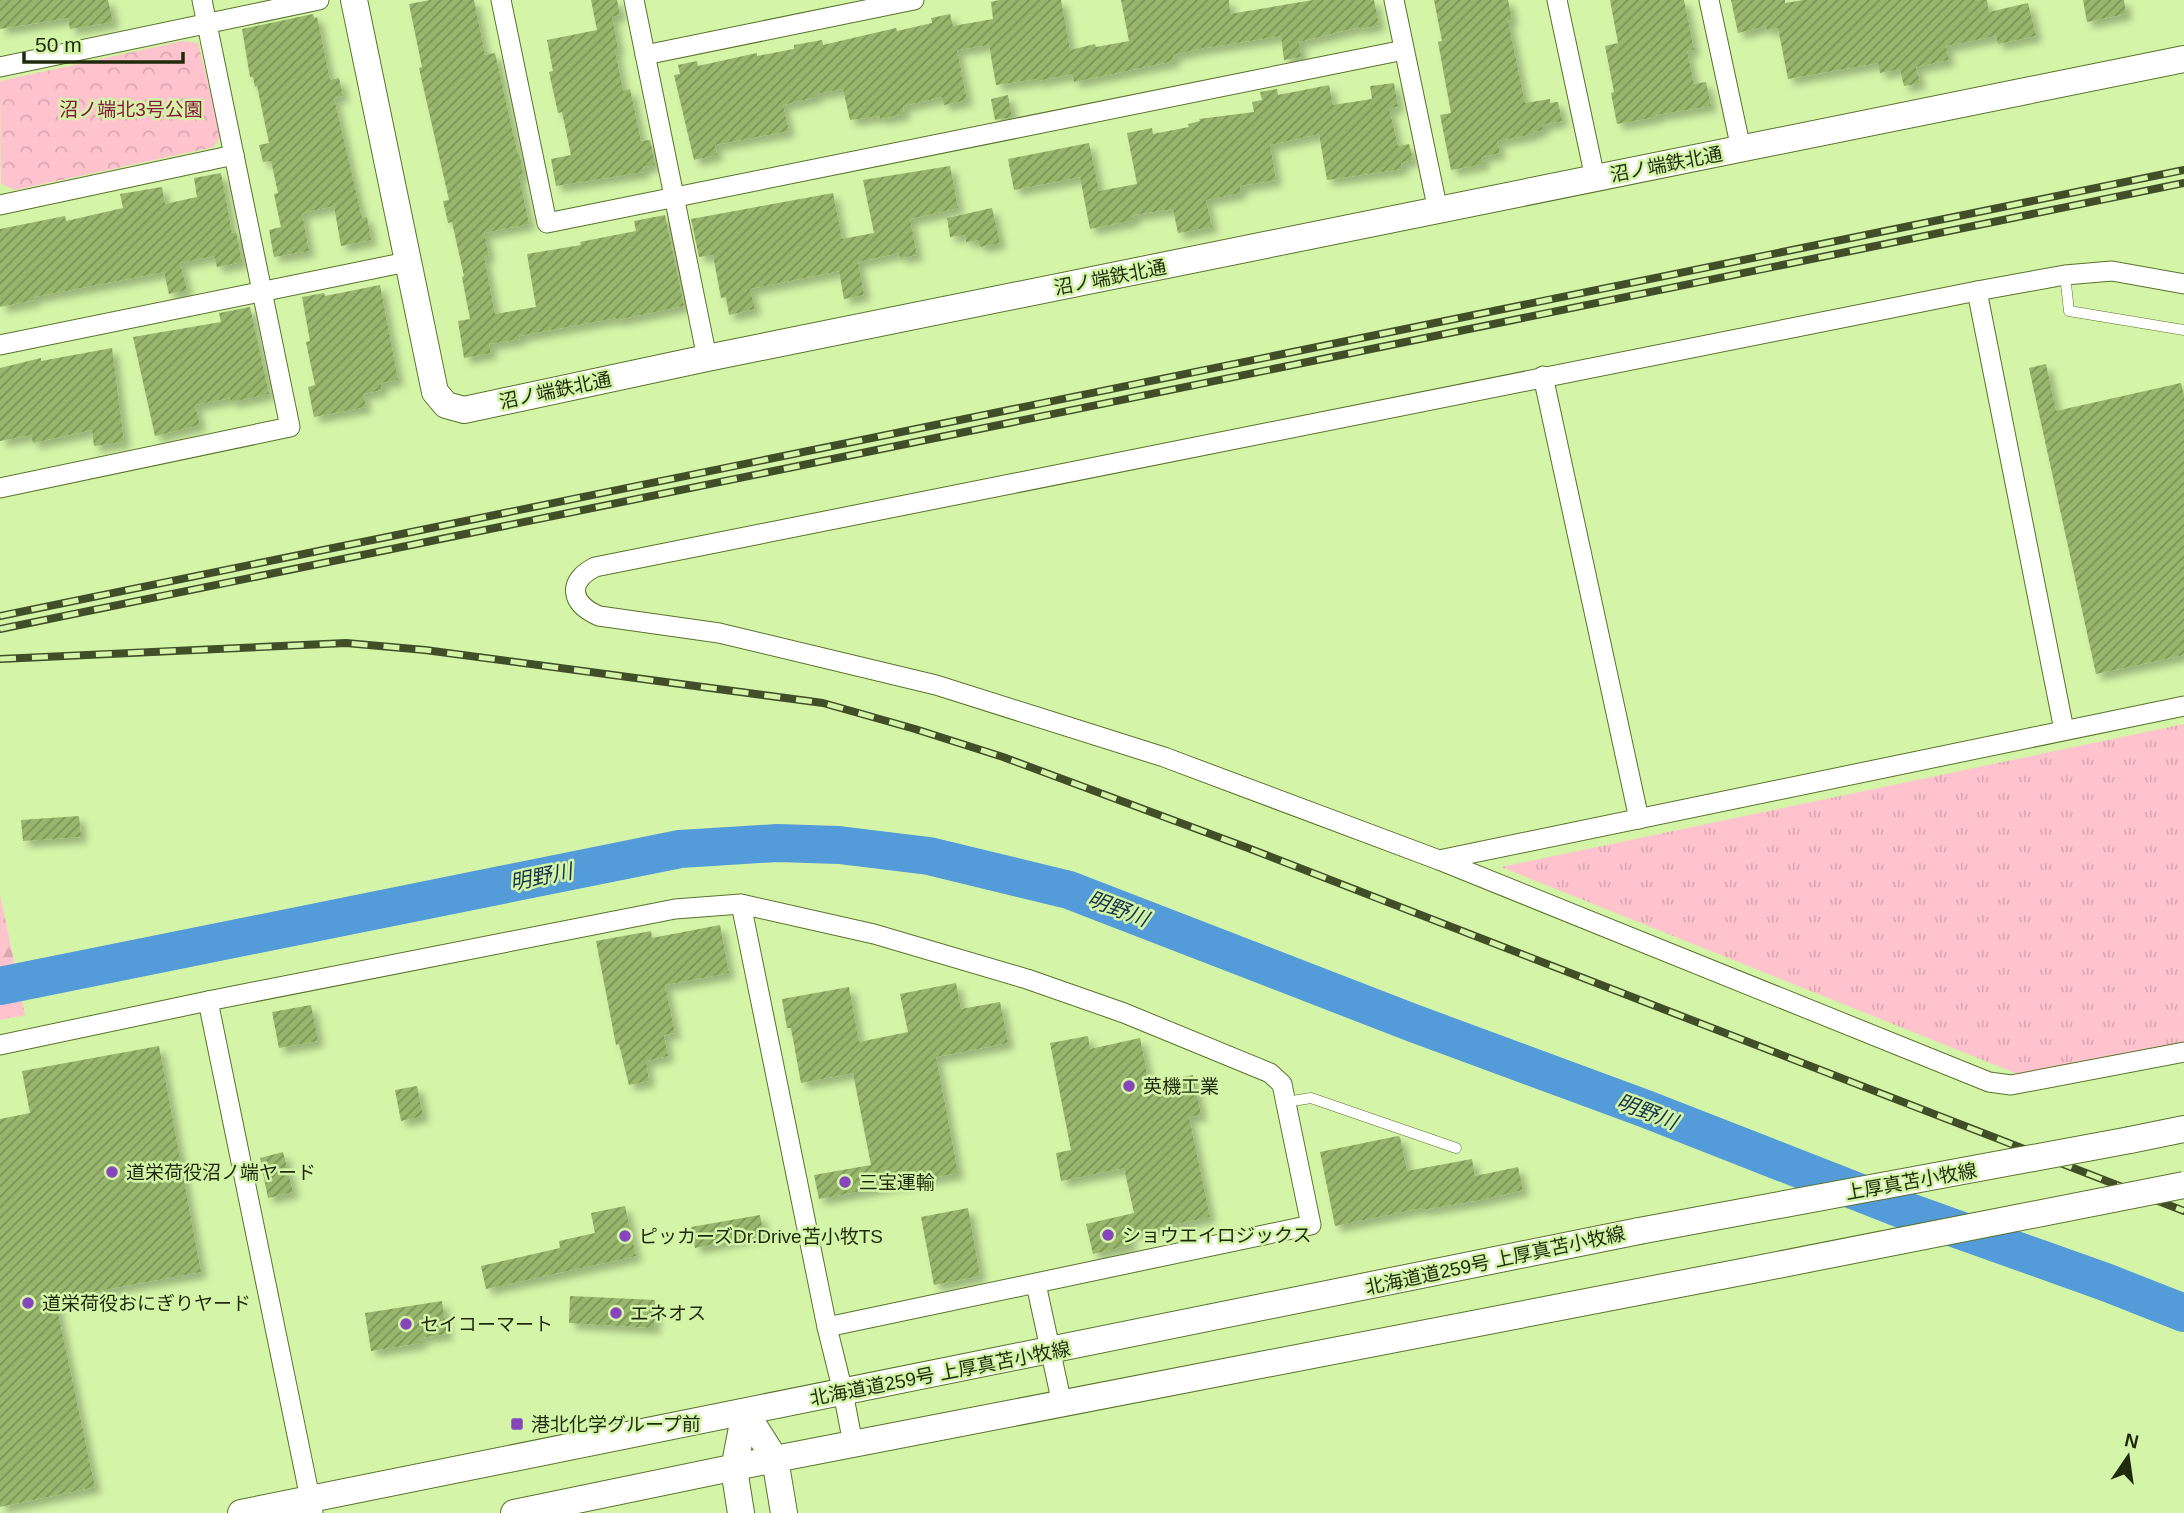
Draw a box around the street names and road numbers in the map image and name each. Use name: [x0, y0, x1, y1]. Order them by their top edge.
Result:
street label: 沼ノ端鉄北通: [1608, 143, 1724, 186]
street label: 沼ノ端鉄北通: [1052, 256, 1168, 299]
street label: 沼ノ端鉄北通: [497, 368, 613, 413]
street label: 上厚真苫小牧線: [1844, 1160, 1978, 1203]
street label: 北海道道259号 上厚真苫小牧線: [1363, 1223, 1627, 1298]
street label: 北海道道259号 上厚真苫小牧線: [808, 1338, 1072, 1409]

